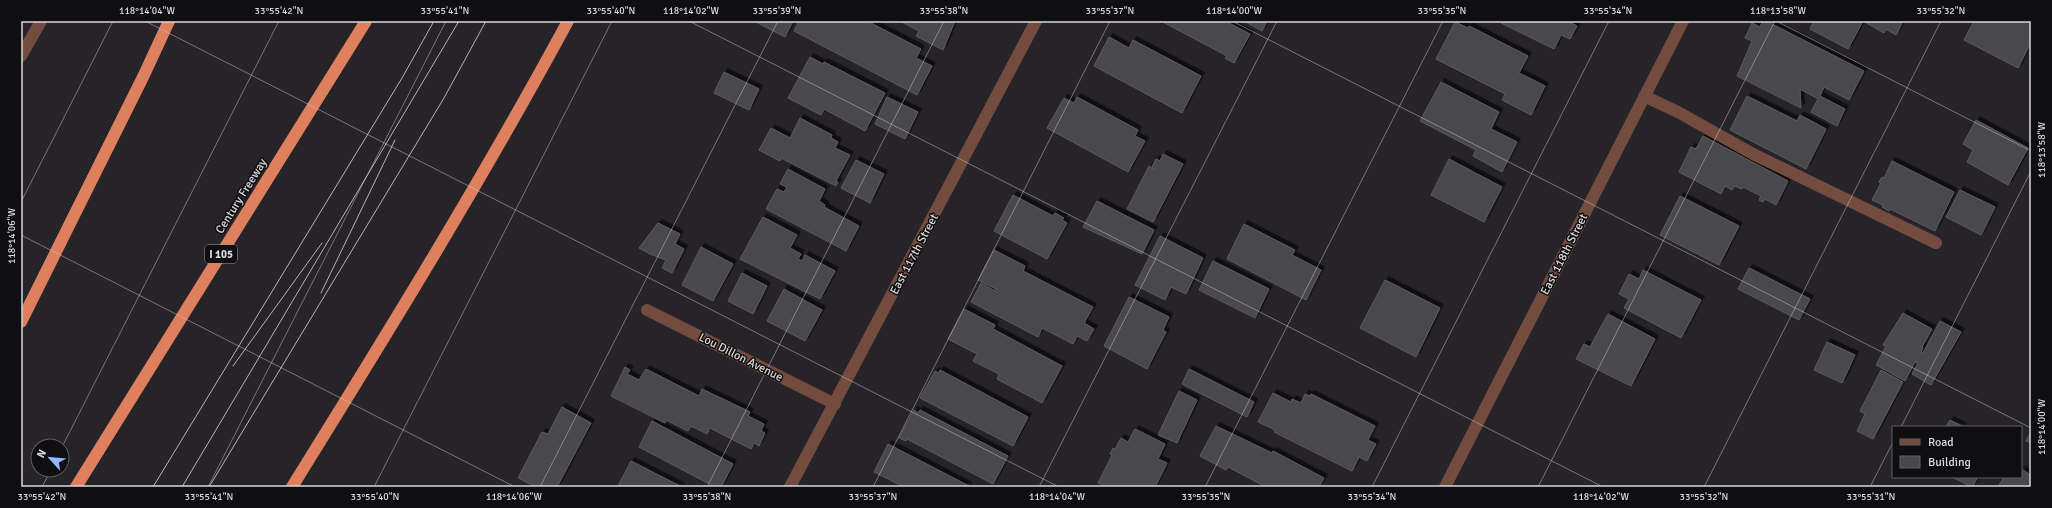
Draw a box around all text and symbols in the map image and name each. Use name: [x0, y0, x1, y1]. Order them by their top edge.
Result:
text: 118°14'04"W: [119, 5, 175, 17]
text: 33°55'42"N: [255, 5, 303, 17]
text: 33°55'41"N: [421, 5, 469, 17]
text: 33°55'40"N: [587, 5, 635, 17]
text: 118°14'02"W: [663, 5, 719, 17]
text: 33°55'39"N: [753, 5, 801, 17]
text: 33°55'38"N: [920, 5, 968, 17]
text: 33°55'37"N: [1086, 5, 1134, 17]
text: 118°14'00"W: [1206, 5, 1262, 17]
text: 33°55'35"N: [1418, 5, 1466, 17]
text: 33°55'34"N: [1584, 5, 1632, 17]
text: 118°13'58"W: [1750, 5, 1806, 17]
text: 33°55'32"N: [1917, 5, 1965, 17]
text: 118°13'58"W: [2036, 122, 2048, 178]
street label: Century Freeway: [212, 156, 271, 237]
text: 118°14'06"W: [6, 208, 18, 264]
street label: East 117th Street: [887, 211, 942, 297]
street label: East 118th Street: [1538, 211, 1591, 297]
road number: I 105: [205, 245, 237, 263]
street label: Lou Dillon Avenue: [696, 330, 785, 385]
text: 118°14'00"W: [2036, 399, 2048, 455]
legend: [1892, 426, 2022, 478]
text: Road: [1928, 435, 1954, 450]
north arrow: [30, 438, 70, 478]
text: N: [34, 447, 49, 460]
text: Building: [1928, 455, 1971, 470]
text: 33°55'42"N: [18, 491, 66, 503]
text: 33°55'41"N: [185, 491, 233, 503]
text: 33°55'40"N: [351, 491, 399, 503]
text: 118°14'06"W: [486, 491, 542, 503]
text: 33°55'38"N: [683, 491, 731, 503]
text: 33°55'37"N: [849, 491, 897, 503]
text: 118°14'04"W: [1029, 491, 1085, 503]
text: 33°55'35"N: [1182, 491, 1230, 503]
text: 33°55'34"N: [1348, 491, 1396, 503]
text: 118°14'02"W: [1573, 491, 1629, 503]
text: 33°55'32"N: [1680, 491, 1728, 503]
text: 33°55'31"N: [1847, 491, 1895, 503]

